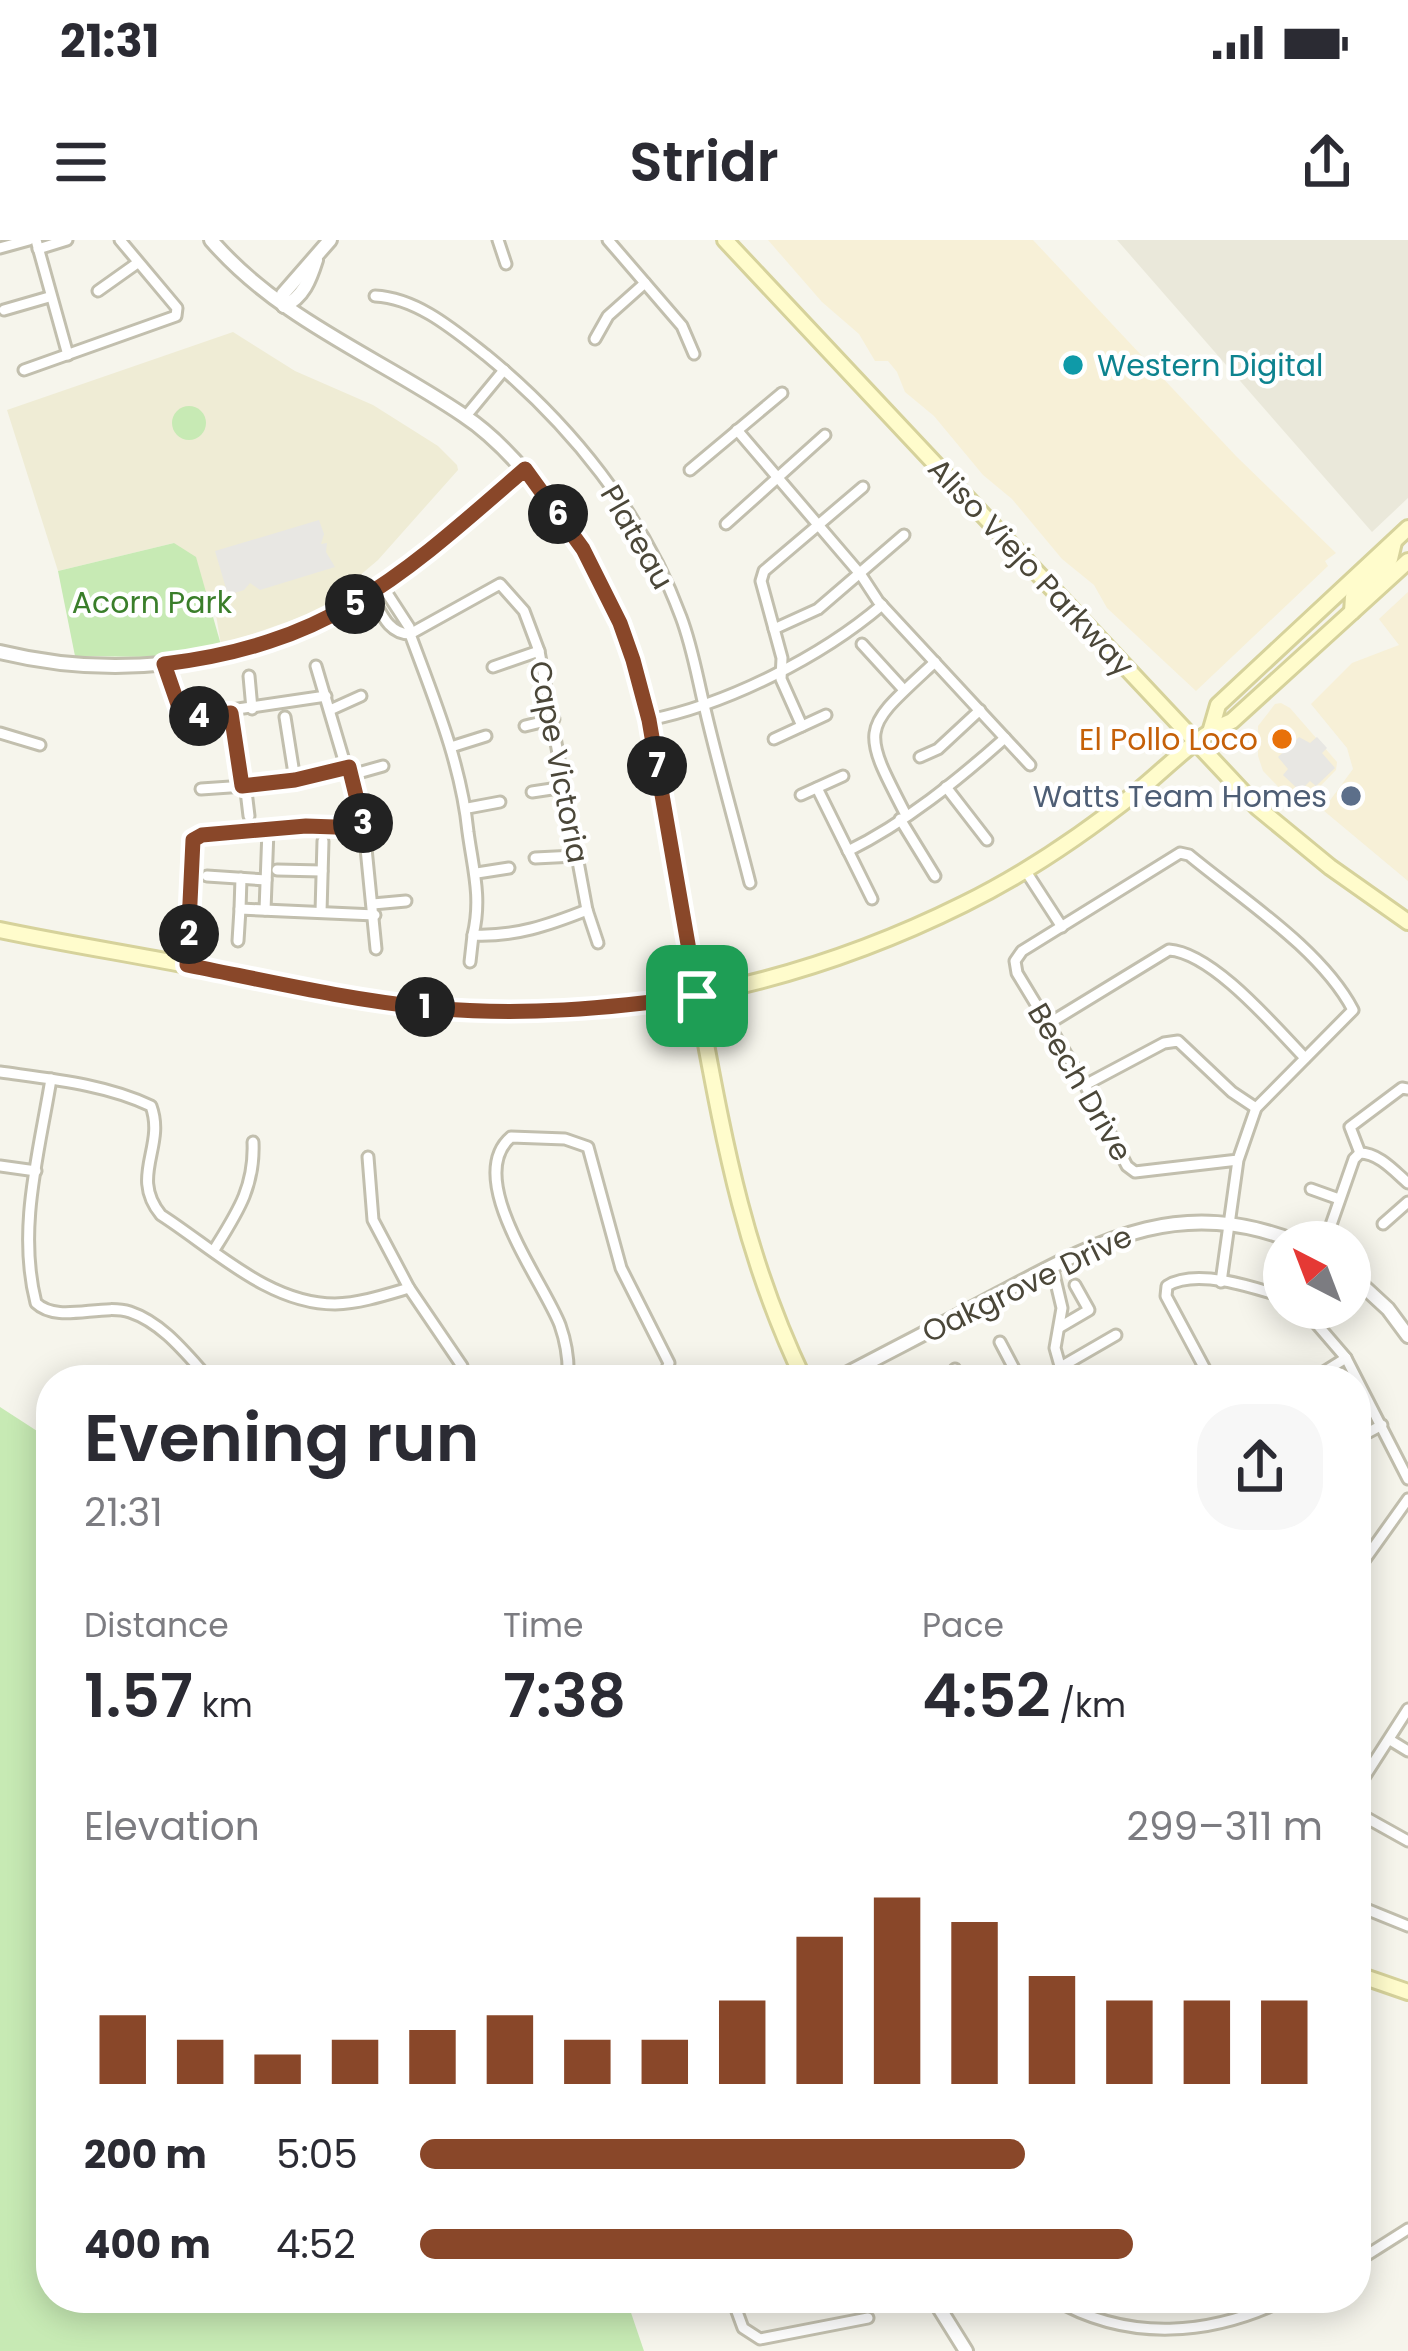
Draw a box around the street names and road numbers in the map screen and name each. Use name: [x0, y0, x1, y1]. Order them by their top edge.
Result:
street label: Aliso Viejo Parkway: [918, 448, 1144, 686]
street label: Plateau: [590, 477, 684, 597]
street label: Cape Victoria: [518, 657, 600, 867]
street label: Beech Drive: [1017, 995, 1143, 1169]
street label: Oakgrove Drive: [915, 1215, 1139, 1353]

